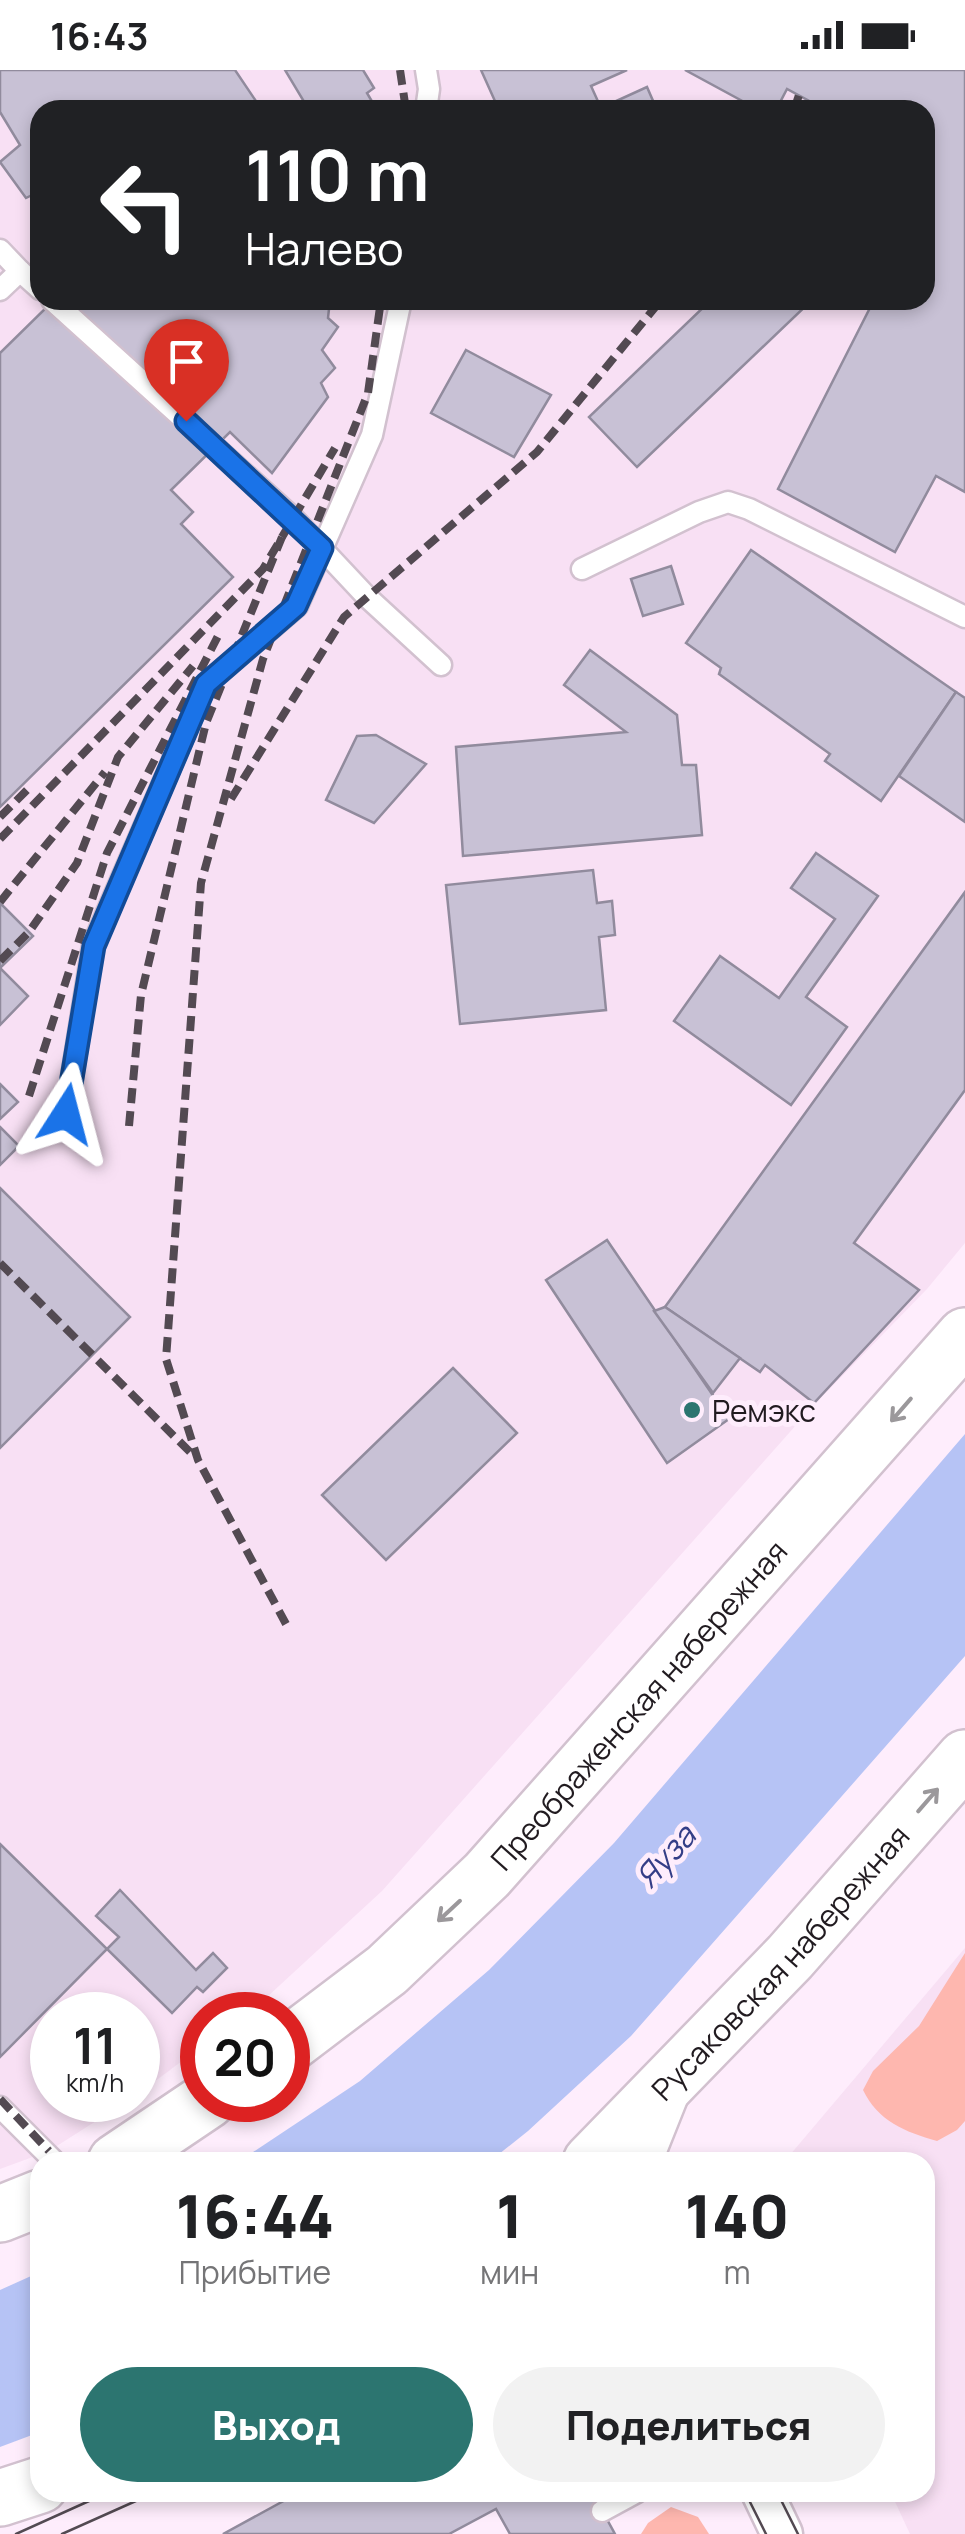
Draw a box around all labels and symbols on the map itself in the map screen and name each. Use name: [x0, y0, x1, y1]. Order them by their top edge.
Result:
pin: [144, 319, 229, 422]
position arrow: [14, 1062, 118, 1166]
place label: Ремэкс: [712, 1390, 816, 1431]
one-way arrow: [889, 1397, 912, 1422]
marker: Ремэкс: [681, 1399, 703, 1421]
street label: Преображенская набережная: [481, 1531, 796, 1878]
one-way arrow: [916, 1788, 939, 1813]
water label: Яуза: [625, 1813, 707, 1897]
street label: Русаковская набережная: [642, 1816, 918, 2109]
one-way arrow: [437, 1899, 462, 1922]
speed limit sign: 20: [180, 1992, 310, 2122]

